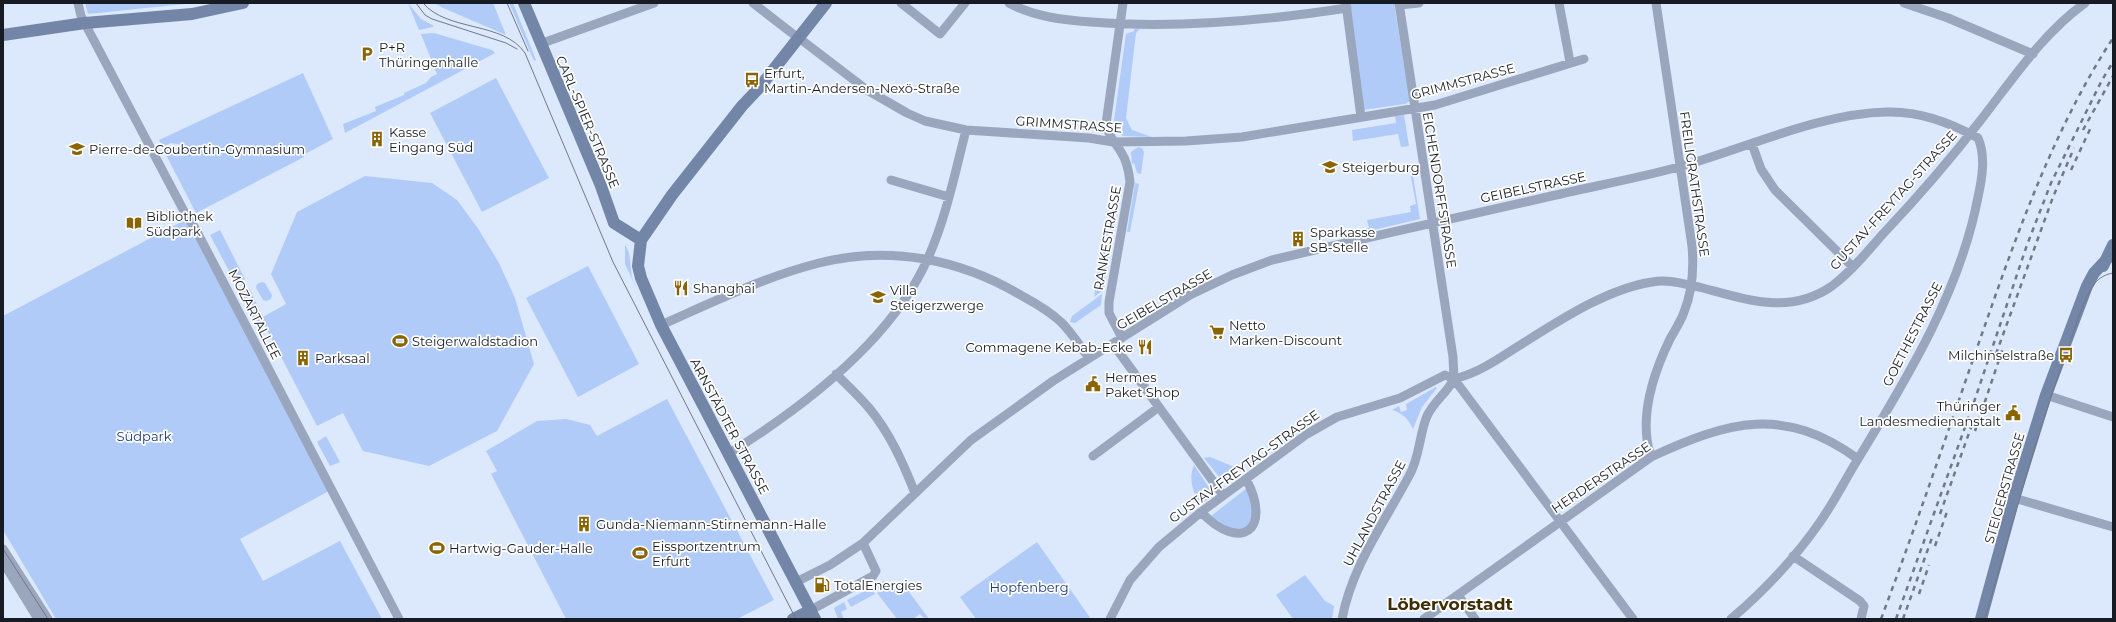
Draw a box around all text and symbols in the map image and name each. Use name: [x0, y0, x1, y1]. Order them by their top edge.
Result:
place label: P+R Thüringenhalle: [379, 39, 478, 70]
parking icon: P+R Thüringenhalle: [358, 45, 376, 63]
street label: CARL-SPIER-STRASSE: [553, 53, 623, 191]
street label: GRIMMSTRASSE: [1409, 59, 1517, 103]
place label: Erfurt, Martin-Andersen-Nexö-Straße: [764, 65, 960, 96]
bus stop icon: Erfurt, Martin-Andersen-Nexö-Straße: [743, 71, 761, 89]
street label: FREILIGRATHSTRASSE: [1677, 110, 1713, 258]
street label: EICHENDORFFSTRASSE: [1420, 111, 1460, 269]
street label: GRIMMSTRASSE: [1015, 112, 1123, 136]
place label: Kasse Eingang Süd: [389, 124, 473, 155]
street label: GUSTAV-FREYTAG-STRASSE: [1826, 127, 1960, 273]
building icon: Kasse Eingang Süd: [368, 130, 386, 148]
school or university icon: Pierre-de-Coubertin-Gymnasium: [68, 140, 86, 158]
place label: Pierre-de-Coubertin-Gymnasium: [89, 141, 305, 157]
school or university icon: Steigerburg: [1321, 158, 1339, 176]
place label: Steigerburg: [1342, 159, 1420, 175]
street label: GEIBELSTRASSE: [1479, 168, 1587, 206]
street label: RANKESTRASSE: [1090, 184, 1124, 292]
place label: Bibliothek Südpark: [146, 208, 213, 239]
library icon: Bibliothek Südpark: [125, 214, 143, 232]
place label: Sparkasse SB-Stelle: [1310, 224, 1376, 255]
building icon: Sparkasse SB-Stelle: [1289, 230, 1307, 248]
street label: GEIBELSTRASSE: [1113, 265, 1215, 333]
street label: MOZARTALLEE: [225, 266, 285, 362]
restaurant icon: Shanghai: [672, 279, 690, 297]
street label: GOETHESTRASSE: [1879, 279, 1945, 389]
place label: Shanghai: [693, 280, 755, 296]
place label: Villa Steigerzwerge: [890, 282, 984, 313]
school or university icon: Villa Steigerzwerge: [869, 288, 887, 306]
place label: Netto Marken-Discount: [1229, 317, 1342, 348]
supermarket icon: Netto Marken-Discount: [1208, 323, 1226, 341]
sports icon: Steigerwaldstadion: [391, 332, 409, 350]
place label: Steigerwaldstadion: [412, 333, 538, 349]
restaurant icon: Commagene Kebab-Ecke: [1136, 338, 1154, 356]
place label: Commagene Kebab-Ecke: [966, 339, 1133, 355]
bus stop icon: Milchinselstraße: [2057, 346, 2075, 364]
place label: Milchinselstraße: [1948, 347, 2054, 363]
building icon: Parksaal: [294, 349, 312, 367]
place label: Parksaal: [315, 350, 370, 366]
street label: ARNSTÄDTER STRASSE: [687, 355, 773, 497]
place label: Hermes Paket Shop: [1105, 369, 1180, 400]
public building icon: Hermes Paket Shop: [1084, 375, 1102, 393]
place label: Thüringer Landesmedienanstalt: [1859, 398, 2001, 429]
public building icon: Thüringer Landesmedienanstalt: [2004, 404, 2022, 422]
street label: GUSTAV-FREYTAG-STRASSE: [1166, 406, 1322, 526]
park label: Südpark: [117, 428, 172, 444]
street label: STEIGERSTRASSE: [1980, 431, 2028, 545]
street label: HERDERSTRASSE: [1548, 438, 1654, 516]
street label: UHLANDSTRASSE: [1339, 457, 1409, 569]
building icon: Gunda-Niemann-Stirnemann-Halle: [575, 515, 593, 533]
place label: Gunda-Niemann-Stirnemann-Halle: [596, 516, 826, 532]
place label: Eissportzentrum Erfurt: [652, 538, 761, 569]
sports icon: Hartwig-Gauder-Halle: [428, 539, 446, 557]
place label: Hartwig-Gauder-Halle: [449, 540, 593, 556]
sports icon: Eissportzentrum Erfurt: [631, 544, 649, 562]
fuel station icon: TotalEnergies: [813, 576, 831, 594]
place label: TotalEnergies: [834, 577, 922, 593]
park label: Hopfenberg: [989, 579, 1069, 595]
district label: Löbervorstadt: [1387, 594, 1513, 614]

